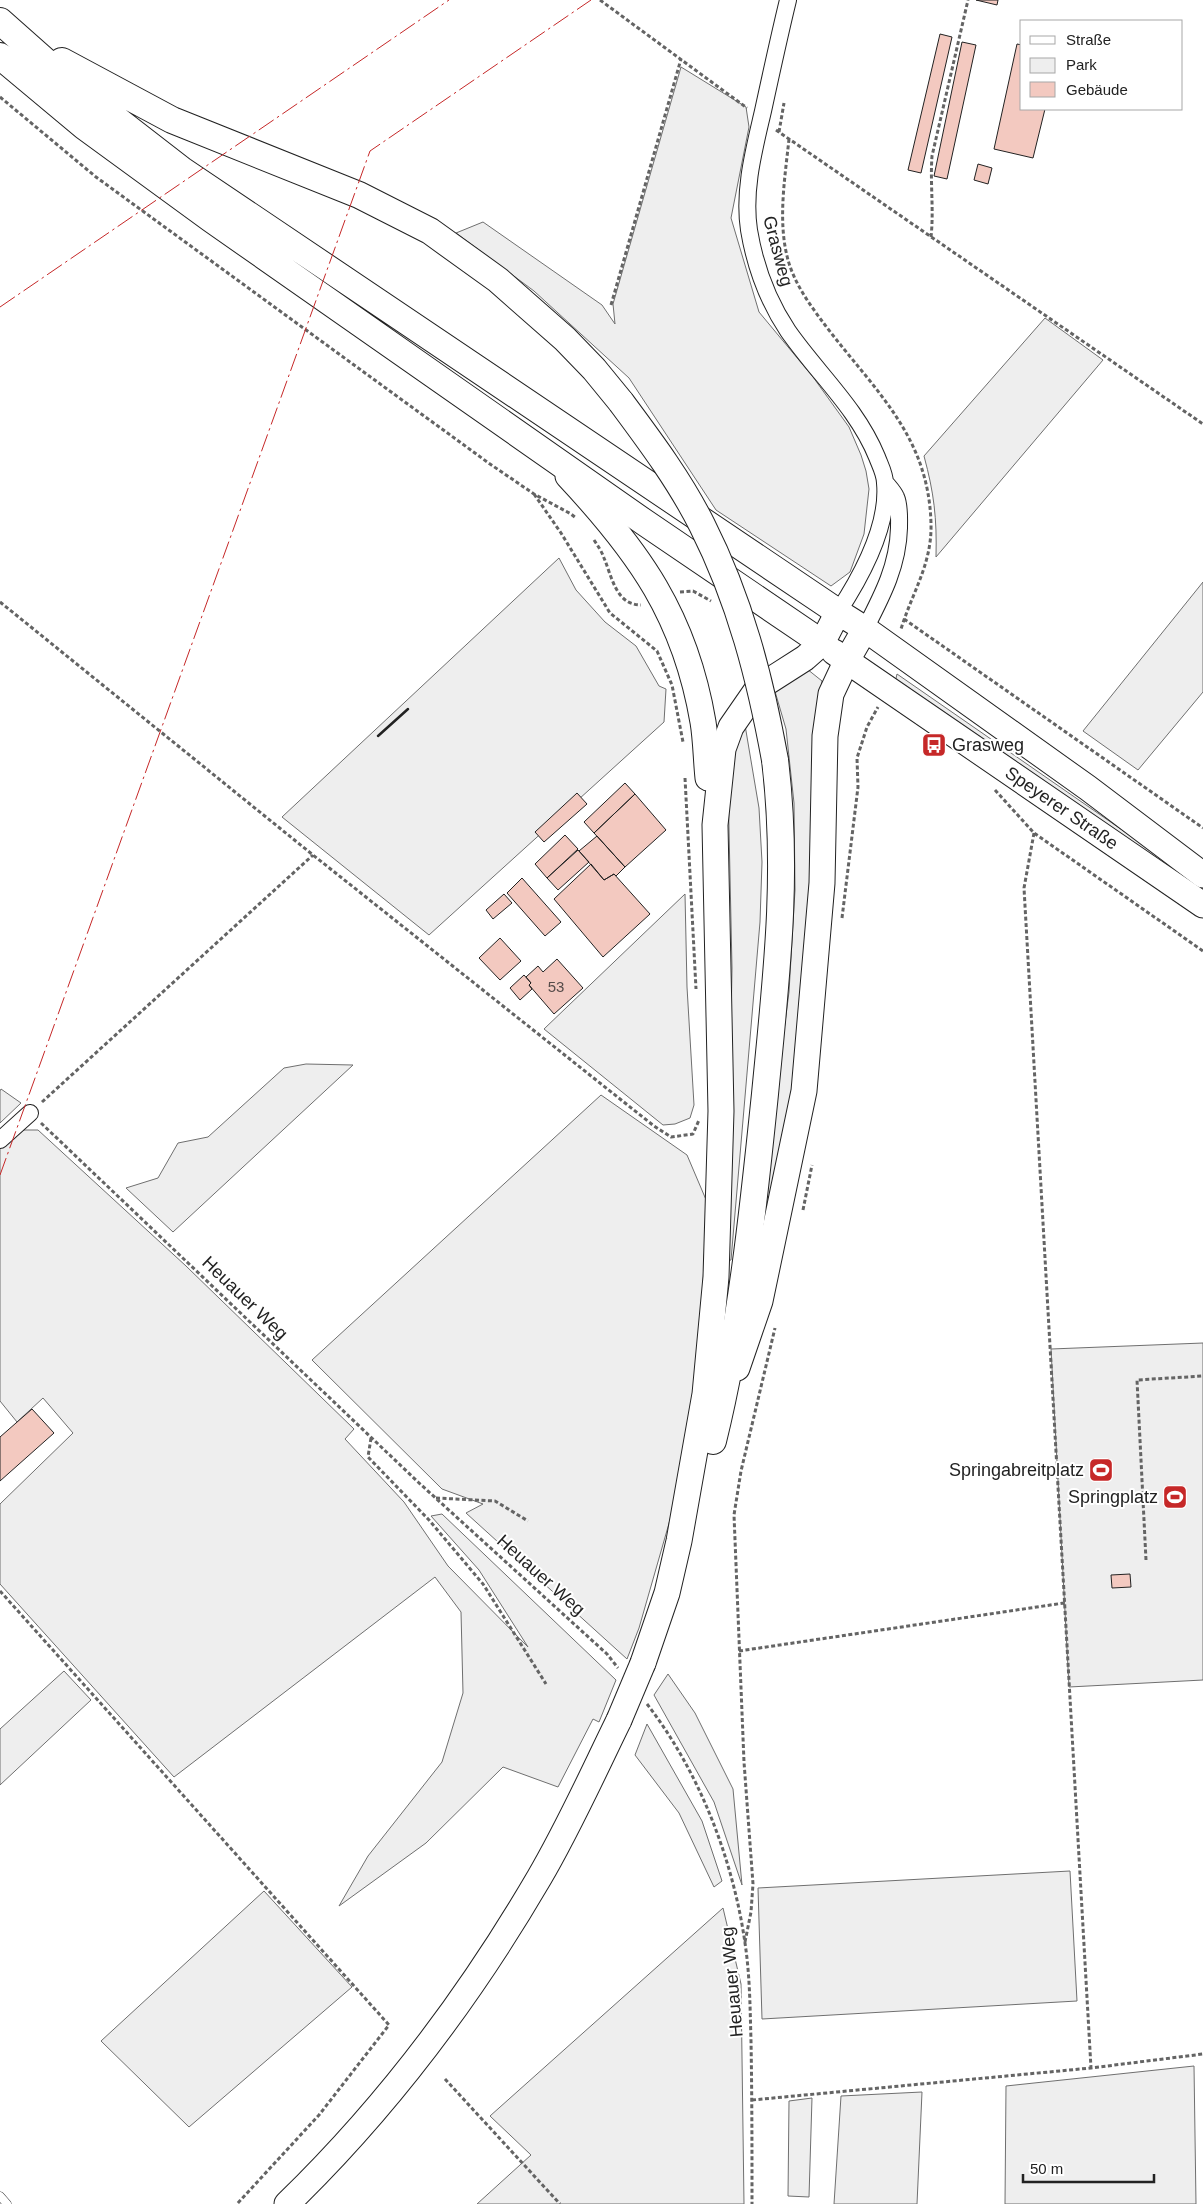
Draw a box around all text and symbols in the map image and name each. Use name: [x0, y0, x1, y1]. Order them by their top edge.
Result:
legend: [1020, 20, 1183, 110]
text: Straße: [1066, 31, 1111, 48]
text: Park: [1066, 56, 1097, 73]
text: Gebäude: [1066, 81, 1128, 98]
street label: Grasweg: [759, 214, 797, 288]
bus stop icon: Grasweg: [921, 732, 947, 758]
place label: Grasweg: [952, 735, 1024, 755]
street label: Speyerer Straße: [1001, 762, 1122, 854]
house number: 53: [548, 978, 564, 995]
street label: Heuauer Weg: [198, 1252, 292, 1344]
sports icon: Springabreitplatz: [1088, 1457, 1114, 1483]
place label: Springabreitplatz: [949, 1460, 1084, 1480]
sports icon: Springplatz: [1162, 1484, 1188, 1510]
place label: Springplatz: [1068, 1487, 1158, 1507]
street label: Heuauer Weg: [493, 1531, 589, 1619]
street label: Heuauer Weg: [717, 1926, 747, 2038]
scale bar: [1023, 2152, 1154, 2184]
text: 50 m: [1030, 2160, 1063, 2177]

